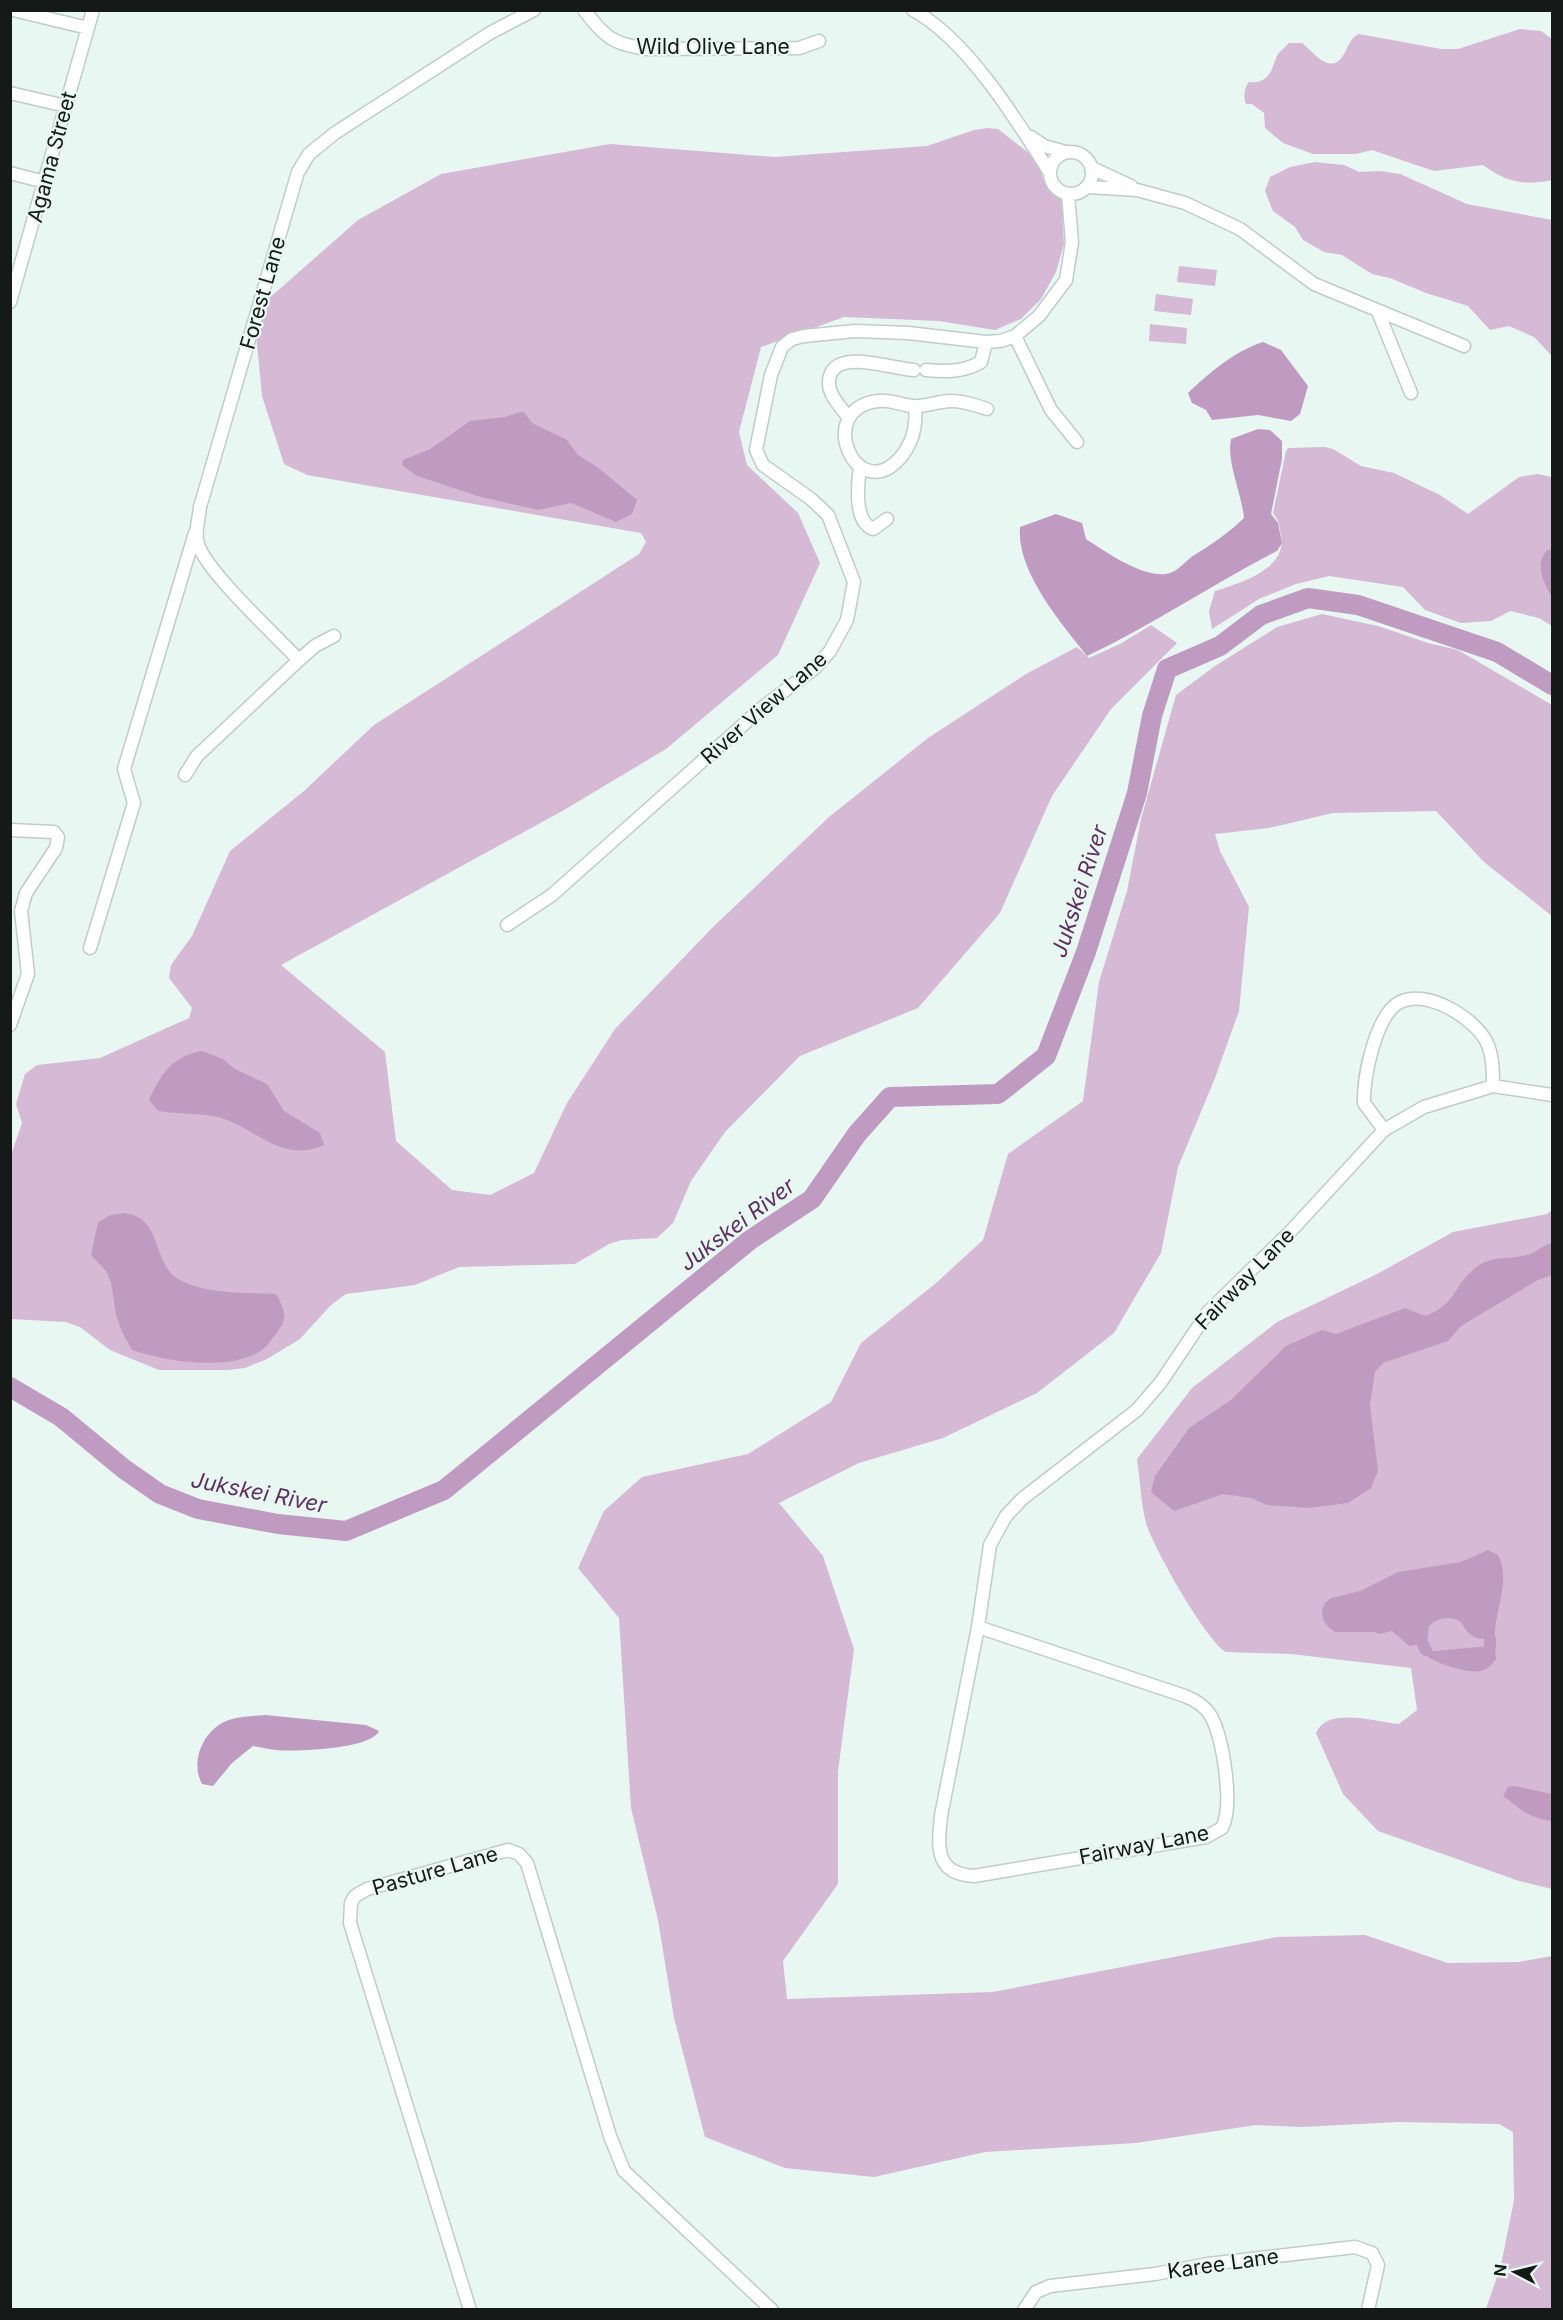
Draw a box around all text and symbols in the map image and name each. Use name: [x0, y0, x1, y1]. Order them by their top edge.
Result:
street label: Wild Olive Lane: [636, 34, 790, 59]
street label: Agama Street: [22, 89, 81, 225]
street label: Forest Lane: [234, 234, 291, 352]
street label: River View Lane: [696, 646, 832, 769]
water label: Jukskei River: [1045, 821, 1113, 960]
water label: Jukskei River: [674, 1172, 800, 1276]
street label: Fairway Lane: [1190, 1223, 1299, 1335]
water label: Jukskei River: [189, 1466, 330, 1518]
street label: Fairway Lane: [1077, 1820, 1211, 1869]
street label: Pasture Lane: [369, 1841, 501, 1900]
north arrow: [1485, 2242, 1545, 2302]
street label: Karee Lane: [1166, 2243, 1280, 2284]
text: N: [1489, 2263, 1511, 2277]

